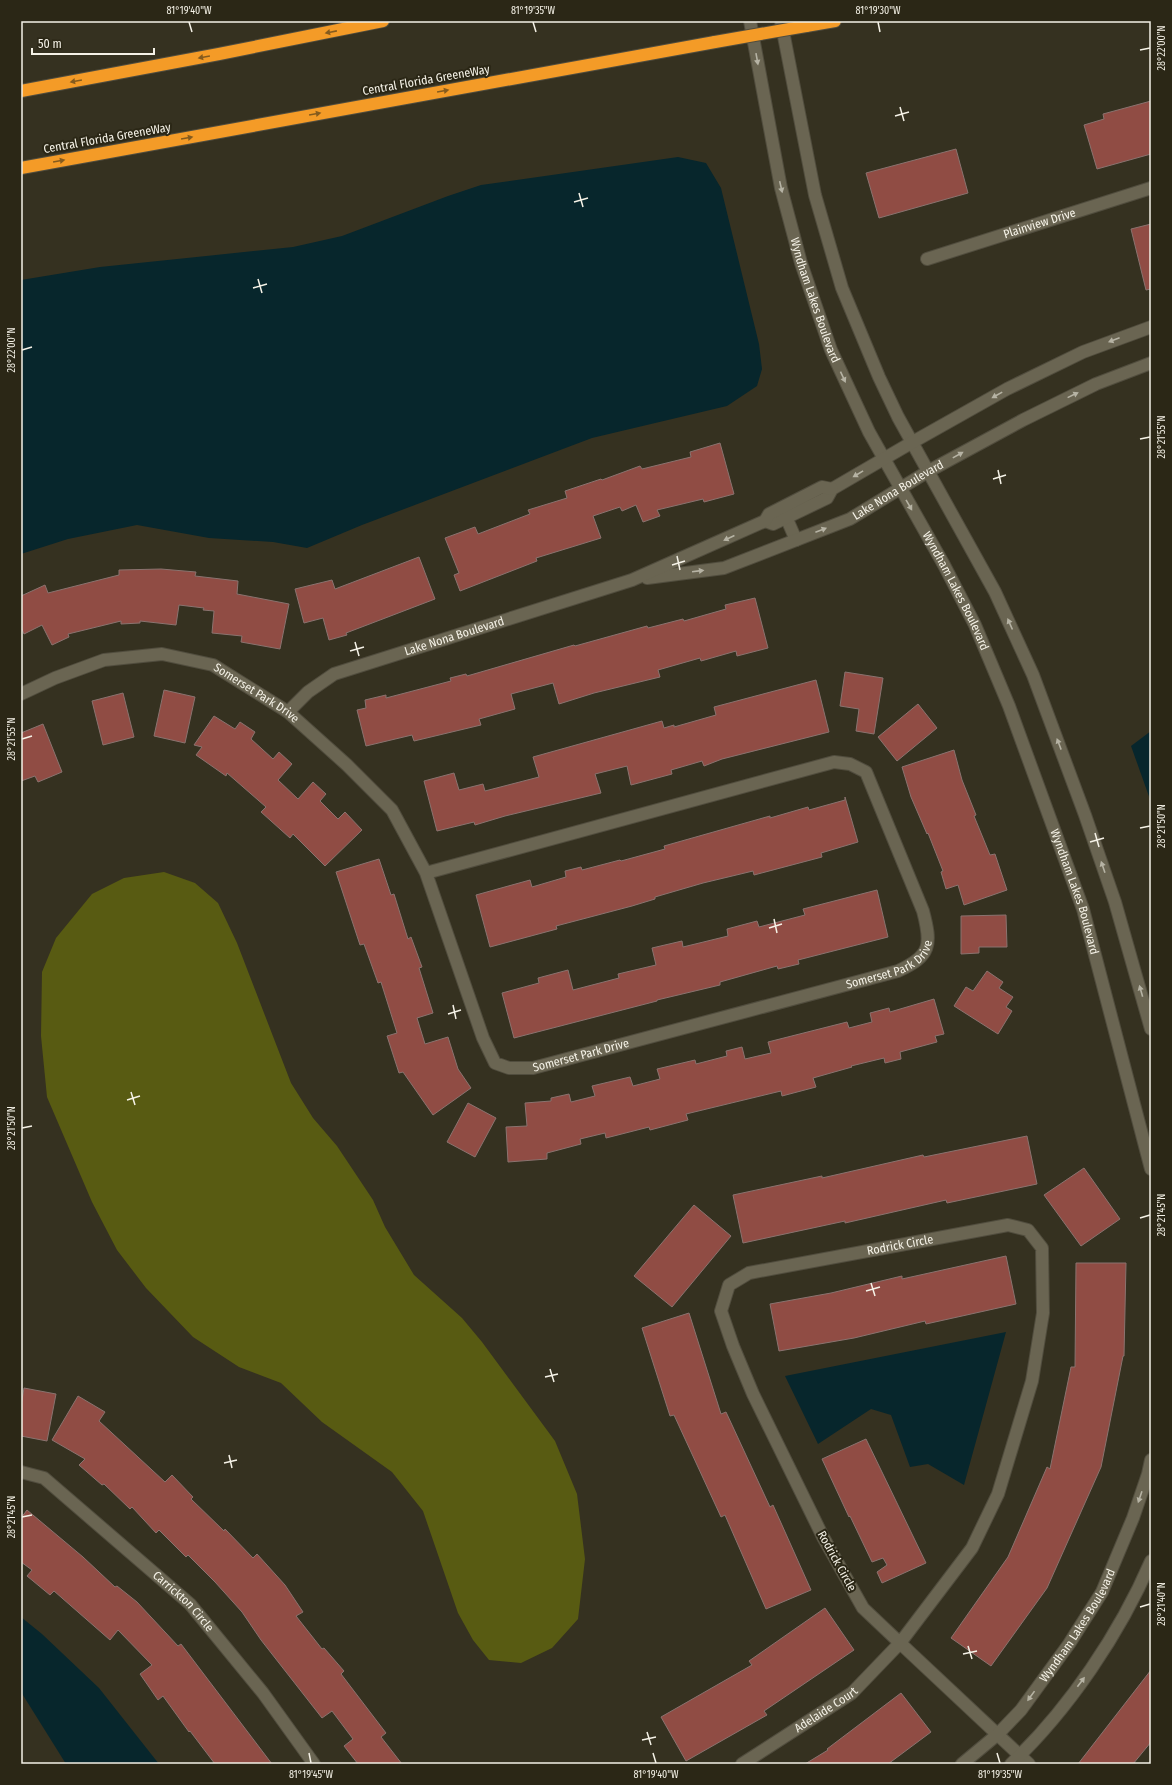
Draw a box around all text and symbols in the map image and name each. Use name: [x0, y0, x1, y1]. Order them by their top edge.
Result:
text: 81°19'40"W: [167, 5, 212, 17]
text: 81°19'35"W: [511, 5, 556, 17]
text: 81°19'30"W: [855, 5, 901, 17]
text: 28°22'00"N: [1156, 25, 1168, 71]
one-way arrow: [325, 29, 337, 35]
scale bar: [32, 30, 154, 56]
text: 50 m: [38, 37, 62, 51]
one-way arrow: [754, 53, 760, 65]
one-way arrow: [198, 54, 210, 60]
street label: Central Florida GreeneWay: [361, 62, 491, 98]
one-way arrow: [70, 78, 82, 84]
one-way arrow: [437, 88, 449, 94]
one-way arrow: [309, 111, 321, 117]
street label: Central Florida GreeneWay: [42, 120, 172, 156]
one-way arrow: [181, 135, 193, 141]
one-way arrow: [53, 158, 65, 164]
one-way arrow: [779, 181, 785, 193]
street label: Plainview Drive: [1002, 205, 1077, 241]
street label: Wyndham Lakes Boulevard: [787, 236, 843, 365]
text: 28°22'00"N: [6, 327, 18, 373]
one-way arrow: [1108, 338, 1120, 344]
one-way arrow: [840, 371, 846, 383]
one-way arrow: [991, 392, 1003, 399]
one-way arrow: [1068, 392, 1079, 398]
text: 28°21'55"N: [1156, 416, 1168, 458]
one-way arrow: [952, 452, 964, 459]
street label: Lake Nona Boulevard: [850, 457, 946, 523]
one-way arrow: [853, 470, 863, 478]
one-way arrow: [906, 499, 913, 511]
one-way arrow: [815, 526, 827, 532]
street label: Wyndham Lakes Boulevard: [920, 529, 992, 652]
one-way arrow: [724, 535, 735, 541]
one-way arrow: [692, 568, 704, 574]
street label: Lake Nona Boulevard: [403, 614, 506, 658]
one-way arrow: [1007, 618, 1013, 630]
street label: Somerset Park Drive: [211, 660, 302, 726]
text: 28°21'55"N: [6, 718, 18, 760]
one-way arrow: [1055, 738, 1061, 750]
text: 28°21'50"N: [1156, 804, 1168, 848]
street label: Wyndham Lakes Boulevard: [1047, 827, 1102, 956]
one-way arrow: [1100, 860, 1106, 872]
street label: Somerset Park Drive: [844, 939, 935, 992]
one-way arrow: [1138, 985, 1144, 997]
street label: Somerset Park Drive: [531, 1036, 631, 1075]
text: 28°21'50"N: [6, 1106, 18, 1150]
text: 28°21'45"N: [1156, 1194, 1168, 1236]
street label: Rodrick Circle: [866, 1232, 934, 1258]
one-way arrow: [1136, 1492, 1142, 1504]
text: 28°21'45"N: [6, 1496, 18, 1538]
street label: Rodrick Circle: [815, 1528, 859, 1594]
street label: Wyndham Lakes Boulevard: [1037, 1567, 1118, 1685]
street label: Carrickton Circle: [150, 1568, 217, 1634]
text: 28°21'40"N: [1156, 1582, 1168, 1626]
one-way arrow: [1077, 1676, 1085, 1687]
street label: Adelaide Court: [792, 1684, 861, 1735]
one-way arrow: [1027, 1691, 1035, 1702]
text: 81°19'45"W: [289, 1769, 334, 1781]
text: 81°19'40"W: [634, 1769, 679, 1781]
text: 81°19'35"W: [978, 1769, 1023, 1781]

